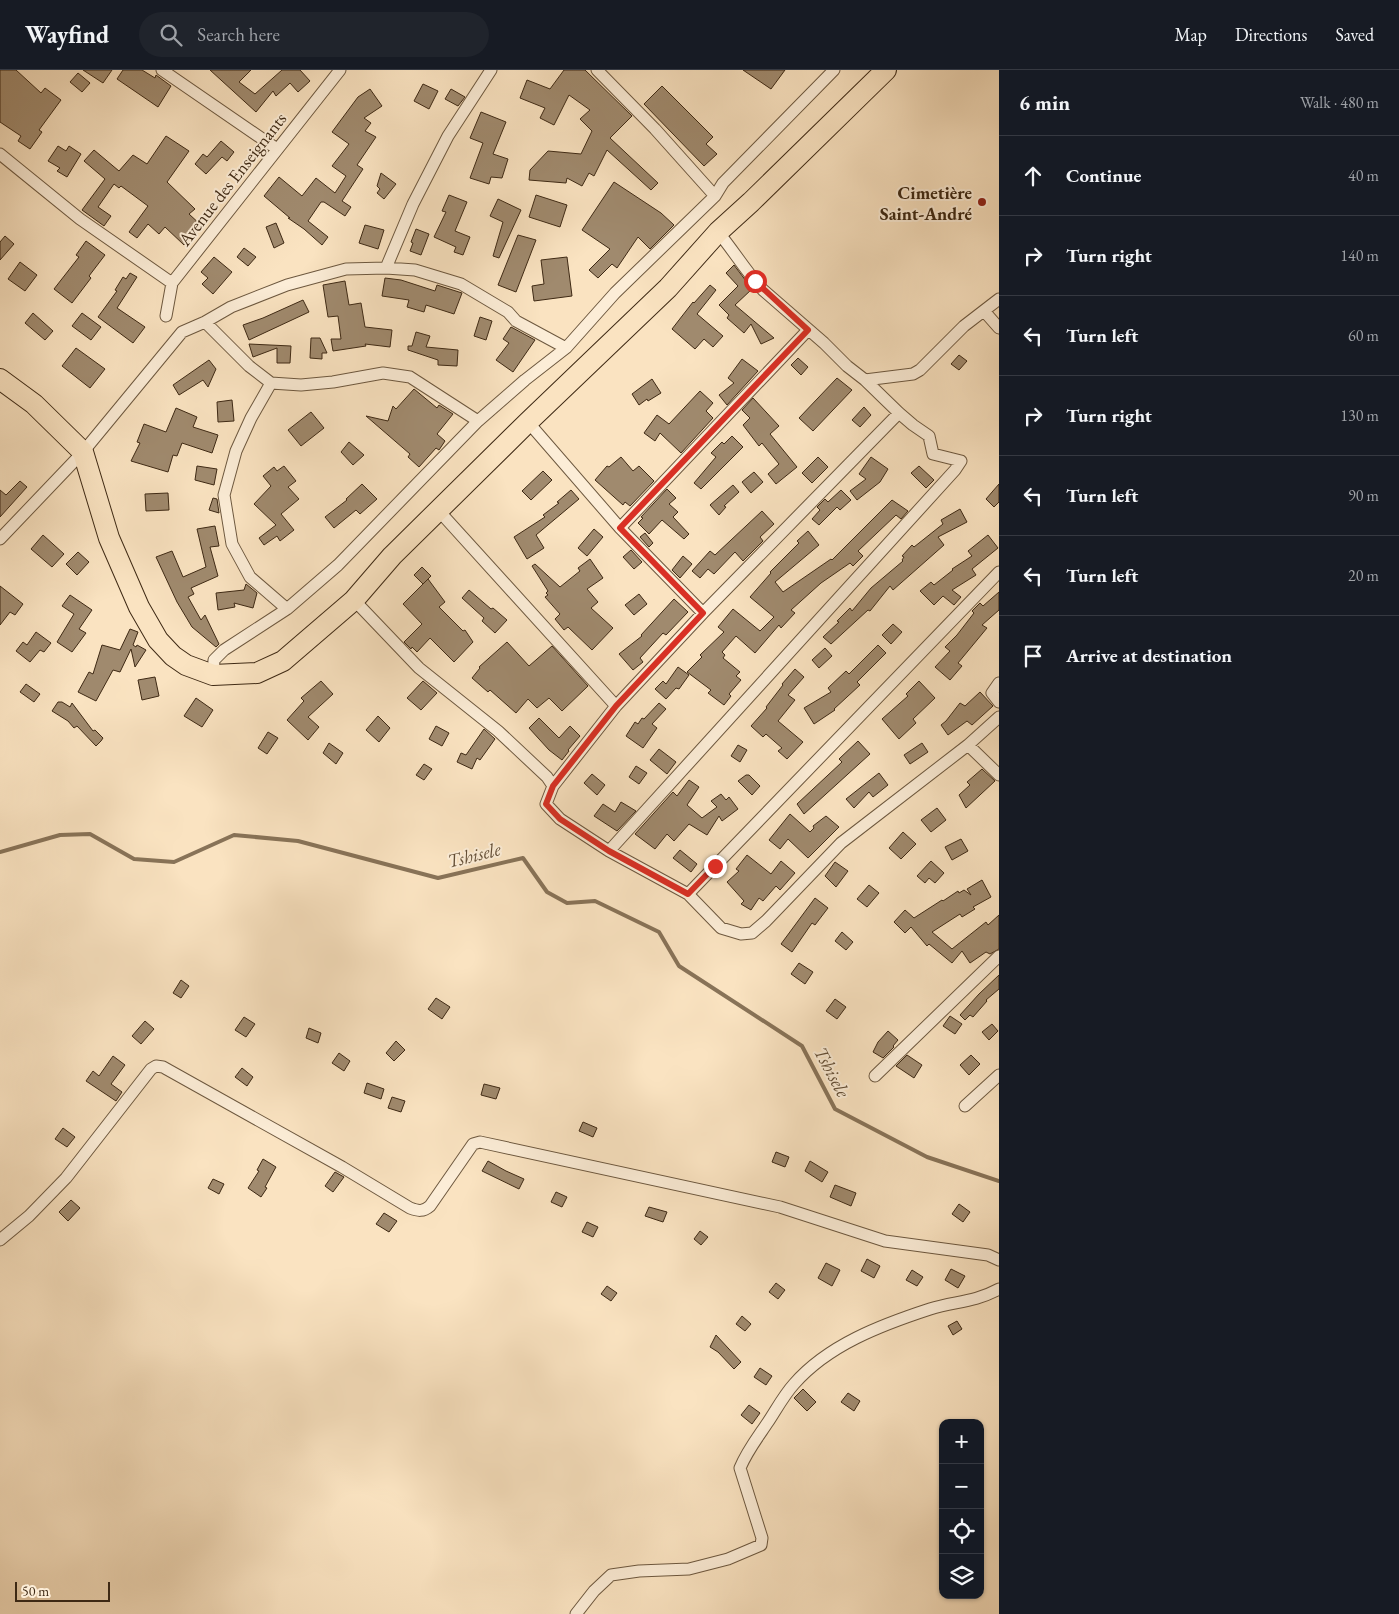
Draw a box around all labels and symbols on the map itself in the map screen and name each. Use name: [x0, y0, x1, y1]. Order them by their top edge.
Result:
street label: Avenue des Enseignants: [172, 107, 291, 251]
place label: Cimetière Saint-André: [880, 181, 972, 225]
marker: Cimetière Saint-André: [976, 196, 988, 208]
route start: [744, 270, 767, 293]
water label: Tshisele: [445, 836, 504, 874]
route end: [704, 855, 727, 878]
water label: Tshisele: [808, 1042, 856, 1102]
scale bar: [15, 1579, 110, 1602]

